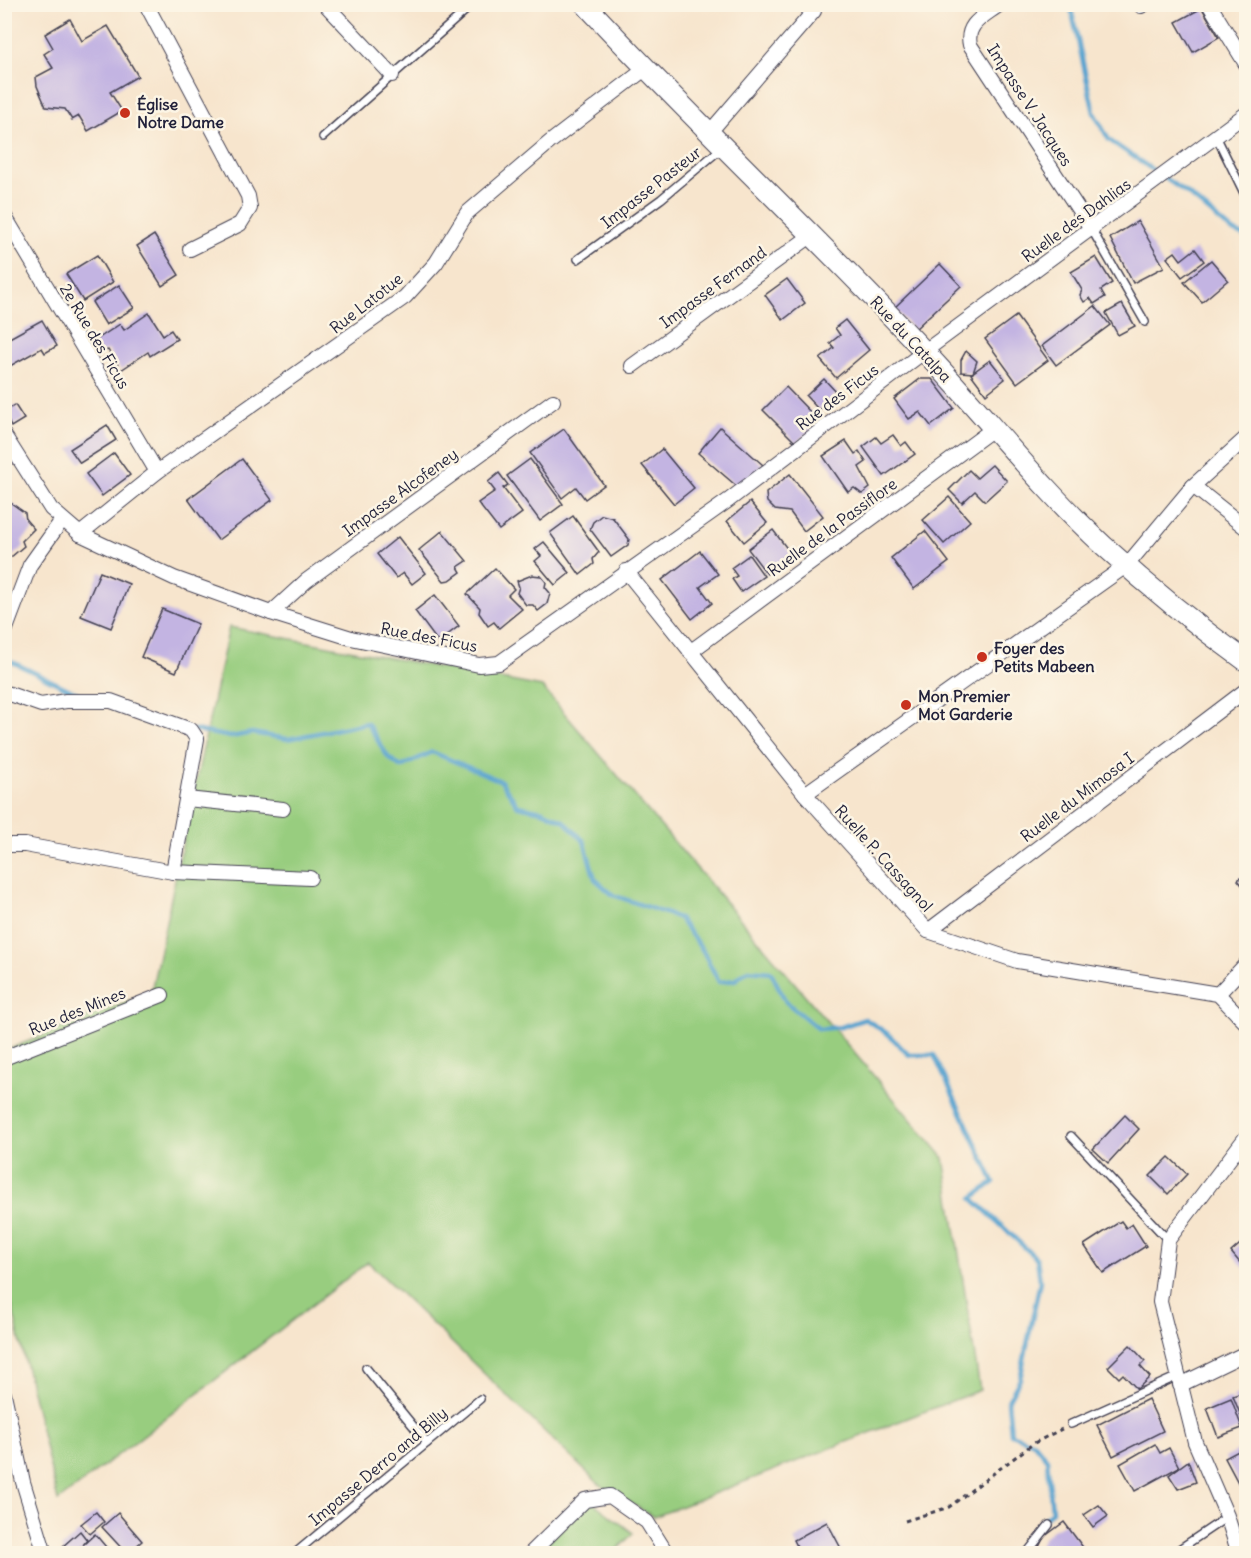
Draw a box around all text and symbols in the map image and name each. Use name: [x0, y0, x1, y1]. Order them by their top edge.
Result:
street label: Impasse V. Jacques: [983, 40, 1077, 170]
place label: Église Notre Dame: [137, 94, 224, 132]
marker: Église Notre Dame: [118, 106, 132, 120]
street label: Impasse Pasteur: [597, 141, 705, 232]
street label: Ruelle des Dahlias: [1018, 174, 1134, 266]
street label: Impasse Fernand: [656, 242, 770, 332]
street label: Rue Latotue: [326, 268, 406, 338]
street label: 2e Rue des Ficus: [56, 280, 134, 392]
street label: Rue du Catalpa: [866, 292, 956, 386]
street label: Rue des Ficus: [792, 359, 882, 435]
street label: Impasse Alcofeney: [339, 444, 461, 540]
street label: Ruelle de la Passiflore: [763, 473, 901, 581]
street label: Rue des Ficus: [379, 618, 479, 656]
place label: Foyer des Petits Mabeen: [994, 638, 1094, 676]
marker: Foyer des Petits Mabeen: [975, 650, 989, 664]
place label: Mon Premier Mot Garderie: [918, 686, 1013, 724]
marker: Mon Premier Mot Garderie: [899, 698, 913, 712]
street label: Ruelle du Mimosa I: [1016, 748, 1138, 846]
street label: Ruelle P. Cassagnol: [831, 800, 937, 916]
street label: Rue des Mines: [26, 983, 128, 1039]
street label: Impasse Derro and Billy: [305, 1402, 451, 1530]

